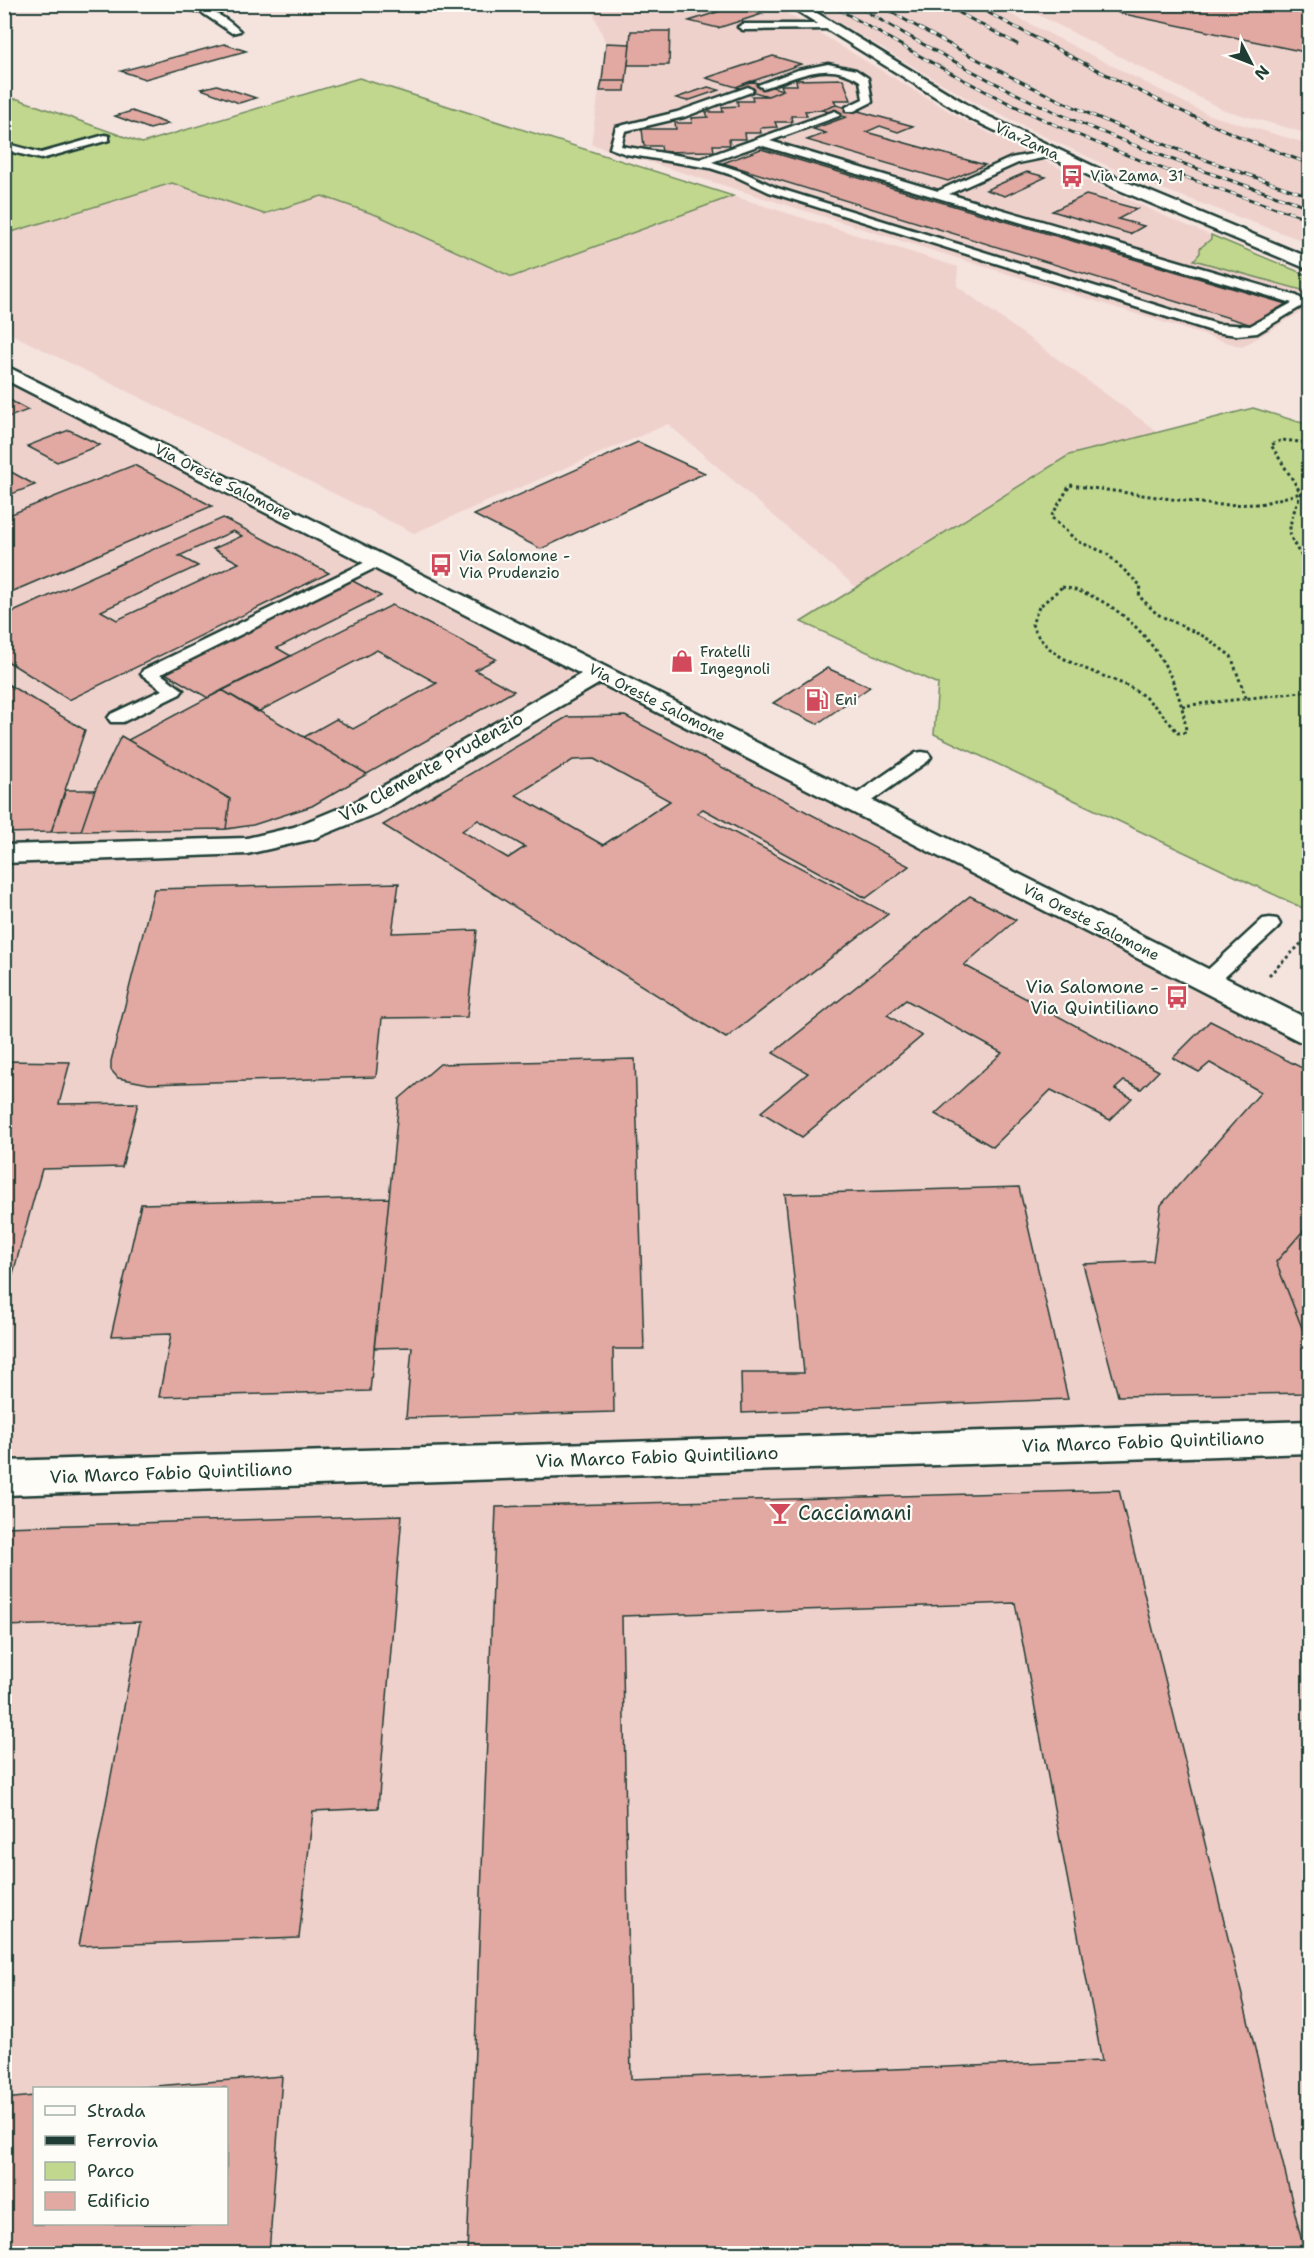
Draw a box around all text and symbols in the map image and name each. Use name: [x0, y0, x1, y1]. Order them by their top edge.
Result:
north arrow: [1221, 33, 1281, 93]
text: N: [1250, 61, 1274, 84]
street label: Via Zama: [992, 117, 1063, 165]
bus stop icon: Via Zama, 31: [1059, 163, 1085, 189]
place label: Via Zama, 31: [1090, 166, 1184, 186]
street label: Via Oreste Salomone: [151, 439, 295, 525]
place label: Via Salomone - Via Prudenzio: [459, 546, 570, 583]
bus stop icon: Via Salomone - Via Prudenzio: [428, 552, 454, 578]
place label: Fratelli Ingegnoli: [700, 642, 770, 679]
shop icon: Fratelli Ingegnoli: [669, 648, 695, 674]
street label: Via Oreste Salomone: [585, 659, 729, 745]
fuel station icon: Eni: [804, 687, 830, 713]
place label: Eni: [835, 690, 857, 710]
street label: Via Clemente Prudenzio: [335, 706, 527, 828]
street label: Via Oreste Salomone: [1019, 879, 1163, 965]
place label: Via Salomone - Via Quintiliano: [1025, 975, 1159, 1020]
bus stop icon: Via Salomone - Via Quintiliano: [1164, 984, 1190, 1010]
street label: Via Marco Fabio Quintiliano: [1021, 1426, 1265, 1458]
street label: Via Marco Fabio Quintiliano: [535, 1441, 779, 1473]
street label: Via Marco Fabio Quintiliano: [49, 1457, 293, 1489]
place label: Cacciamani: [798, 1499, 912, 1527]
bar icon: Cacciamani: [767, 1500, 793, 1526]
legend: [33, 2087, 228, 2225]
text: Strada: [87, 2099, 146, 2123]
text: Ferrovia: [87, 2129, 158, 2153]
text: Parco: [87, 2159, 135, 2183]
text: Edificio: [87, 2189, 150, 2213]

